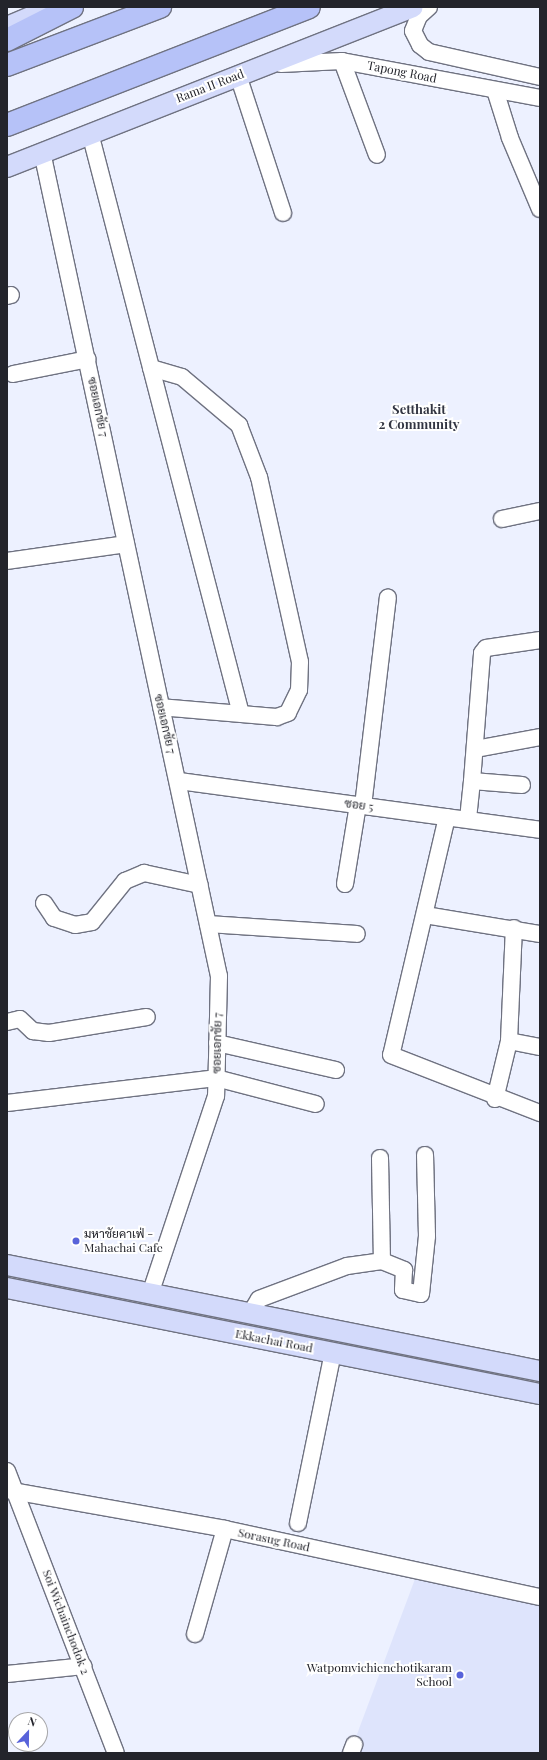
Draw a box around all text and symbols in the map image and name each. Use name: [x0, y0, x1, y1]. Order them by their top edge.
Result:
street label: Tapong Road: [366, 58, 438, 86]
street label: Rama II Road: [174, 66, 246, 106]
street label: ซอยเอกชัย 7: [85, 376, 111, 438]
district label: Setthakit 2 Community: [378, 402, 460, 433]
street label: ซอยเอกชัย 7: [151, 693, 179, 755]
street label: ซอย 5: [344, 796, 374, 814]
street label: ซอยเอกชัย 7: [209, 1012, 225, 1074]
place label: มหาชัยคาเฟ่ - Mahachai Cafe: [84, 1227, 163, 1255]
marker: มหาชัยคาเฟ่ - Mahachai Cafe: [71, 1236, 81, 1246]
street label: Ekkachai Road: [234, 1326, 314, 1356]
street label: Sorasug Road: [237, 1525, 311, 1555]
street label: Soi Wichainchodok 2: [39, 1567, 93, 1677]
place label: Watpomvichienchotikaram School: [307, 1661, 452, 1689]
marker: Watpomvichienchotikaram School: [455, 1670, 465, 1680]
north arrow: [8, 1712, 48, 1752]
text: N: [26, 1713, 39, 1730]

